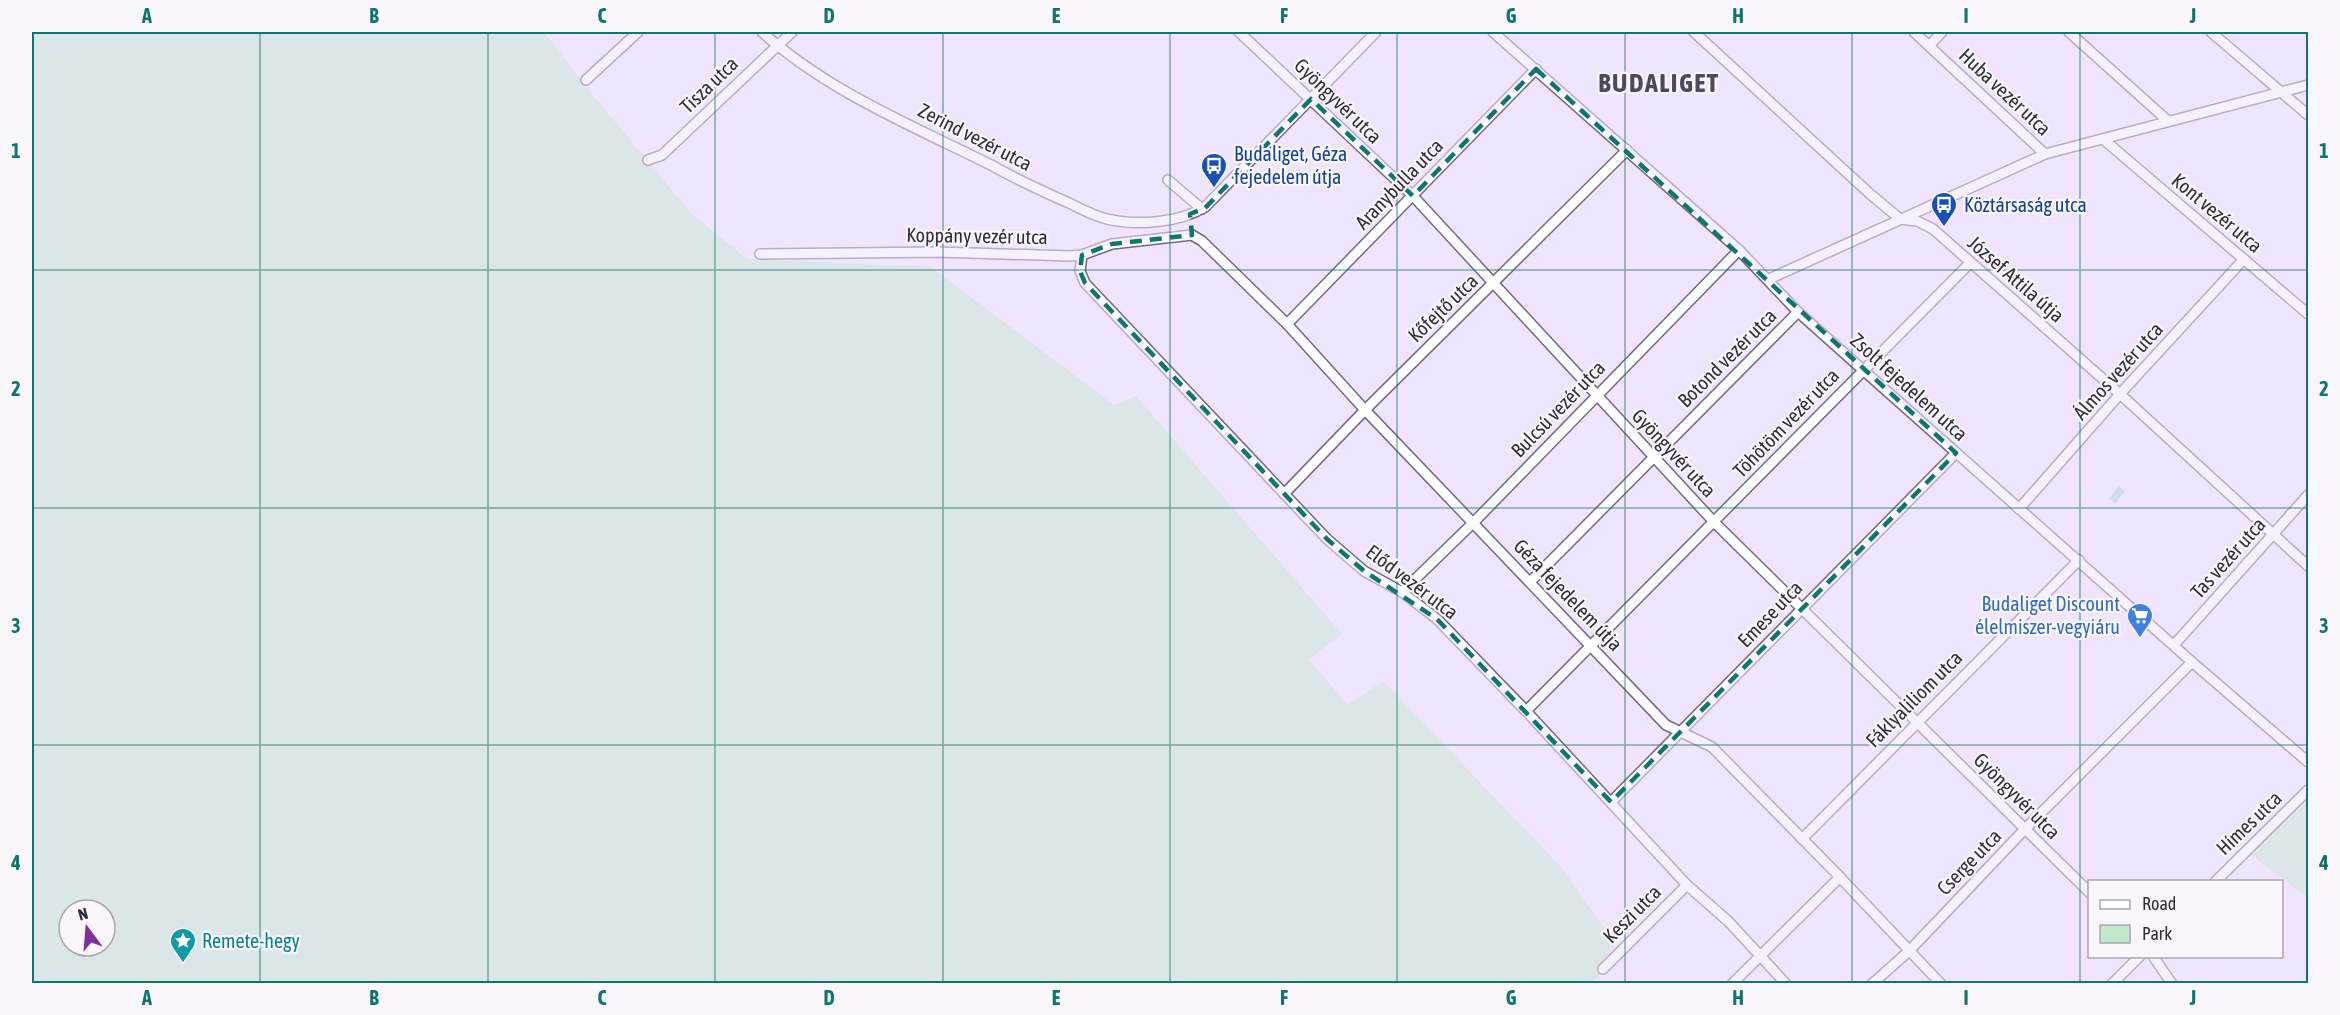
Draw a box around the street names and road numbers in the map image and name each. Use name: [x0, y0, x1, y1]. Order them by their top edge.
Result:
street label: Huba vezér utca: [1955, 43, 2056, 140]
street label: Tisza utca: [675, 52, 742, 118]
street label: Gyöngyvér utca: [1290, 53, 1387, 148]
street label: Zerind vezér utca: [915, 98, 1036, 175]
street label: Aranybulla utca: [1350, 134, 1447, 233]
street label: Kont vezér utca: [2168, 168, 2267, 257]
street label: Koppány vezér utca: [906, 223, 1048, 248]
street label: József Attila útja: [1964, 231, 2069, 327]
street label: Kőfejtő utca: [1403, 269, 1482, 346]
street label: Botond vezér utca: [1673, 304, 1781, 412]
street label: Álmos vezér utca: [2068, 317, 2167, 424]
street label: Zsolt fejedelem utca: [1846, 328, 1972, 445]
street label: Bulcsú vezér utca: [1506, 356, 1609, 462]
street label: Töhötöm vezér utca: [1728, 364, 1843, 482]
street label: Gyöngyvér utca: [1628, 404, 1721, 502]
street label: Tas vezér utca: [2186, 513, 2270, 603]
street label: Géza fejedelem útja: [1509, 534, 1627, 655]
street label: Előd vezér utca: [1362, 540, 1463, 624]
street label: Emese utca: [1733, 576, 1807, 651]
street label: Fáklyaliliom utca: [1861, 646, 1966, 751]
street label: Gyöngyvér utca: [1970, 748, 2065, 843]
street label: Hímes utca: [2211, 786, 2286, 859]
street label: Cserge utca: [1932, 824, 2006, 899]
street label: Keszi utca: [1598, 880, 1665, 947]

